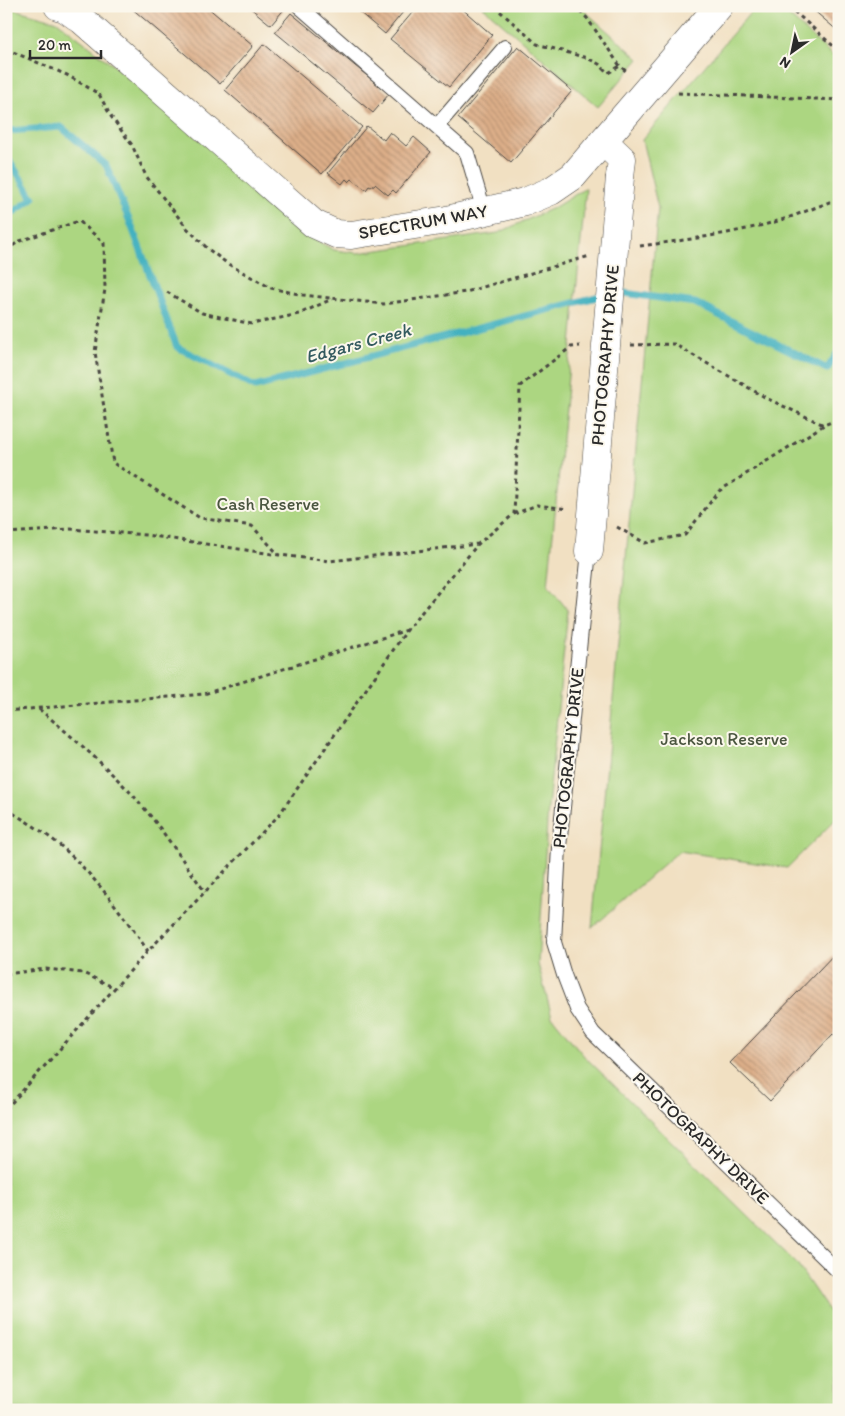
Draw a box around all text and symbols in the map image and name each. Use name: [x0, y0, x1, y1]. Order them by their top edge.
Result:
scale bar: [30, 28, 101, 60]
north arrow: [768, 28, 818, 78]
text: 20 m: [38, 36, 72, 54]
text: N: [777, 53, 794, 72]
street label: SPECTRUM WAY: [357, 200, 490, 244]
street label: PHOTOGRAPHY DRIVE: [586, 264, 624, 446]
water label: Edgars Creek: [303, 318, 414, 368]
park label: Cash Reserve: [217, 493, 319, 515]
street label: PHOTOGRAPHY DRIVE: [548, 667, 588, 849]
park label: Jackson Reserve: [660, 728, 788, 750]
street label: PHOTOGRAPHY DRIVE: [628, 1067, 774, 1209]

